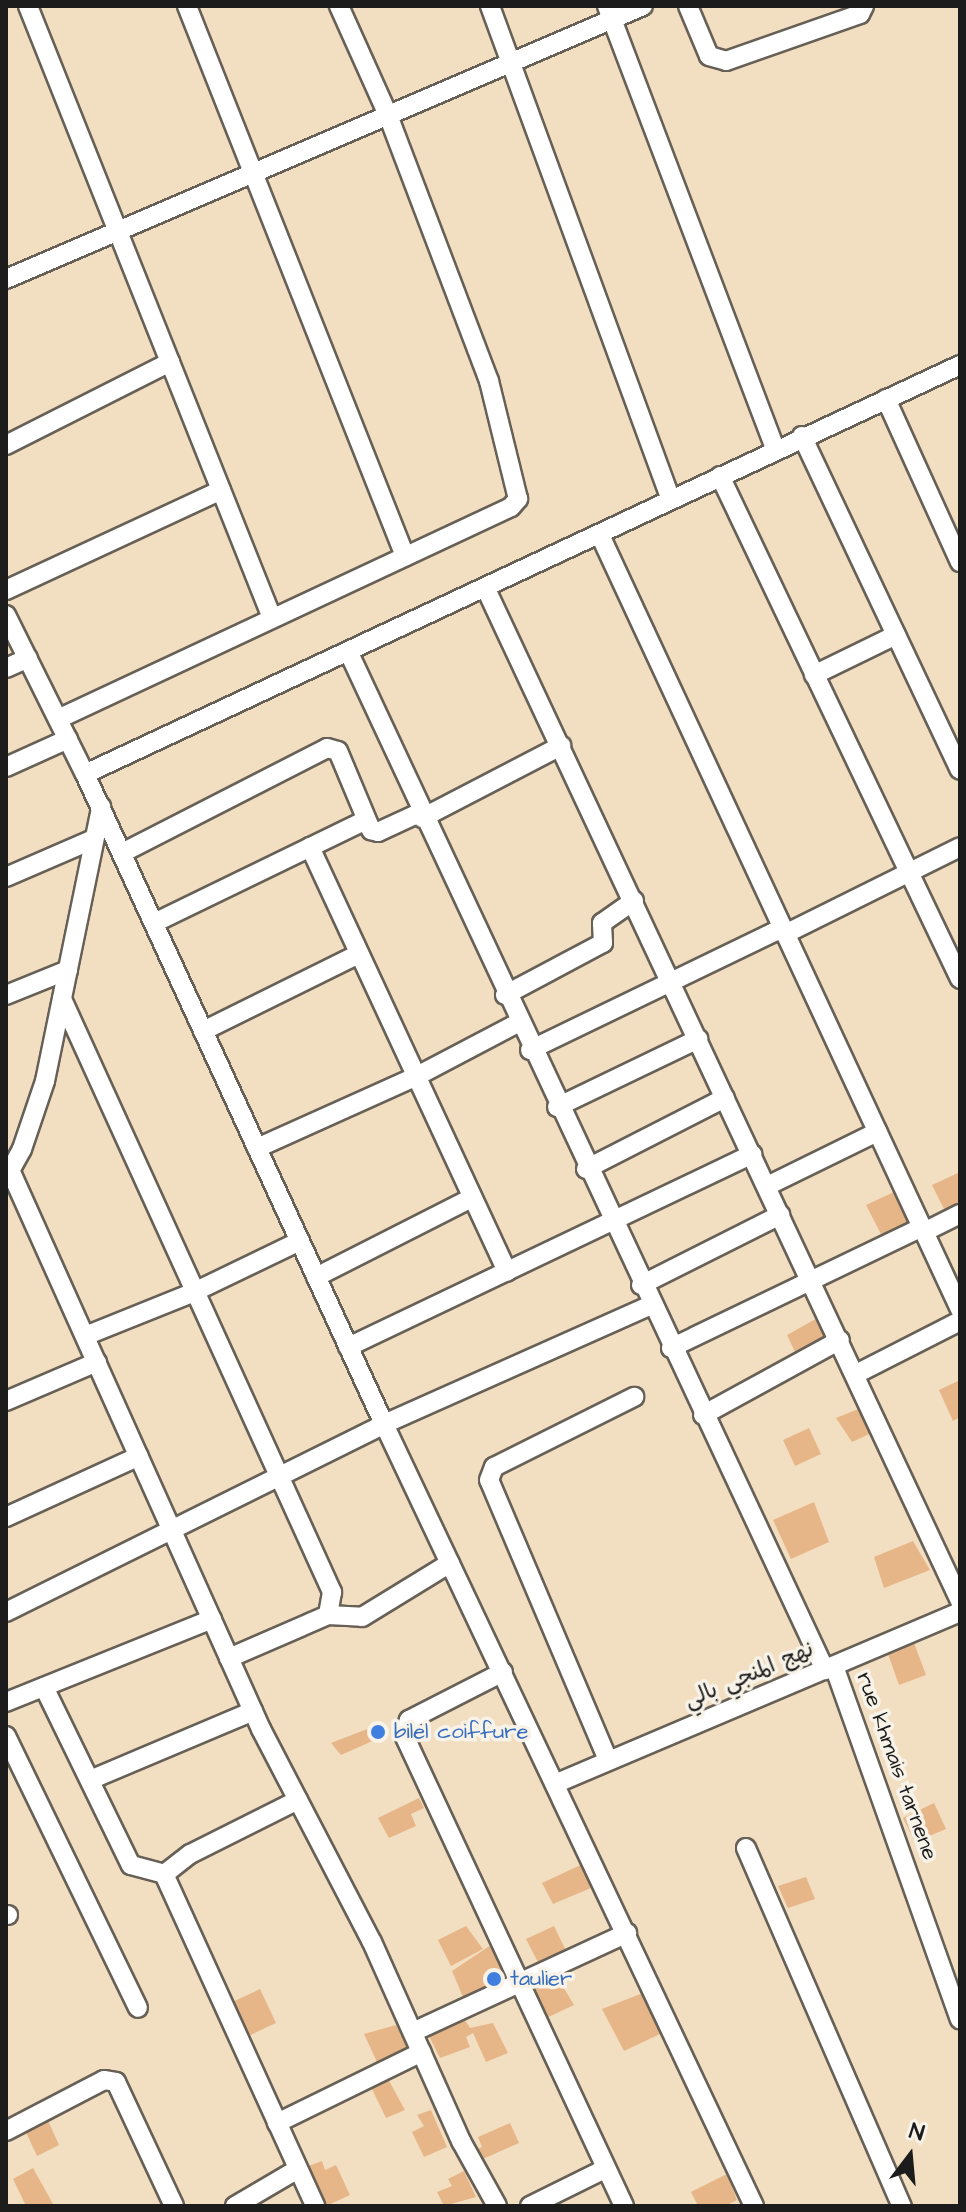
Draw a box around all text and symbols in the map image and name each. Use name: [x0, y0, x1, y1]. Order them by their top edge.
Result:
street label: نهج المنجي بالي: [680, 1636, 818, 1714]
street label: rue khmais tarnene: [851, 1668, 943, 1864]
place label: bilel coiffure: [394, 1719, 528, 1745]
marker: bilel coiffure: [369, 1723, 387, 1741]
place label: taulier: [510, 1966, 572, 1992]
marker: taulier: [485, 1970, 503, 1988]
north arrow: [870, 2116, 950, 2196]
text: N: [906, 2116, 928, 2149]

